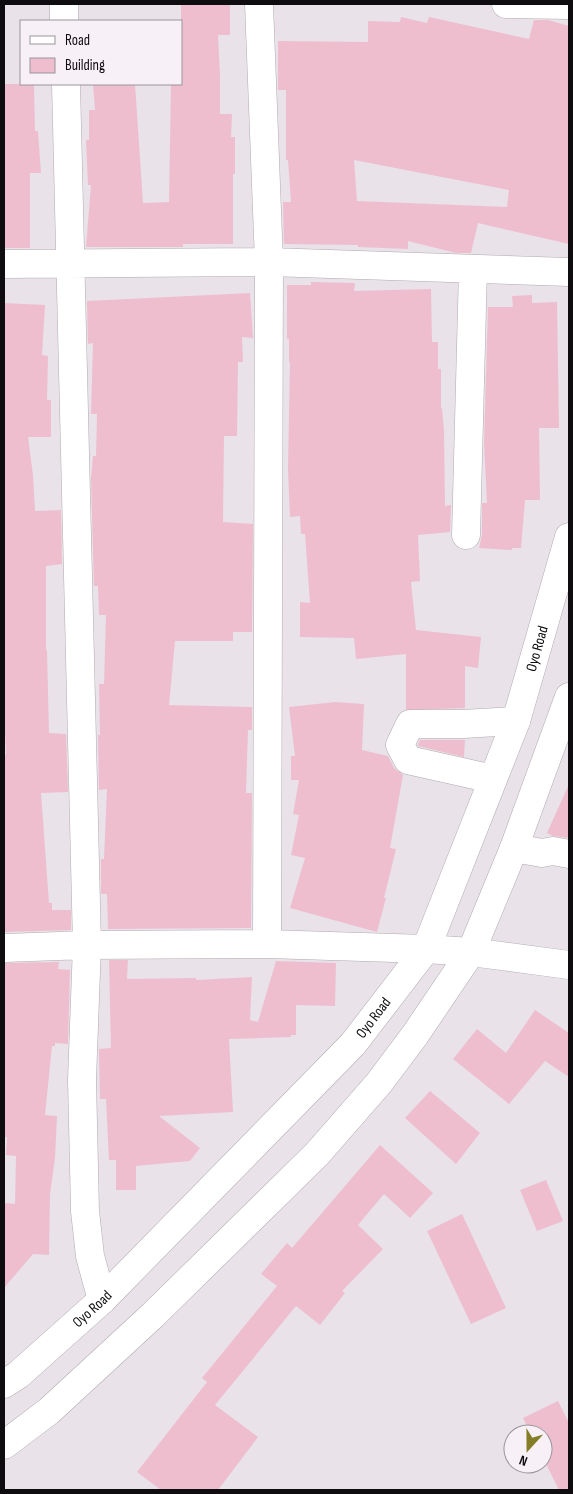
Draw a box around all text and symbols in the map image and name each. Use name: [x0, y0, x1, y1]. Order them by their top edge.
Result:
legend: [20, 20, 182, 85]
text: Road: [65, 31, 90, 50]
text: Building: [65, 56, 105, 75]
street label: Oyo Road: [522, 624, 553, 674]
street label: Oyo Road: [352, 994, 395, 1042]
street label: Oyo Road: [69, 1286, 116, 1332]
north arrow: [503, 1424, 553, 1474]
text: N: [517, 1451, 530, 1470]

